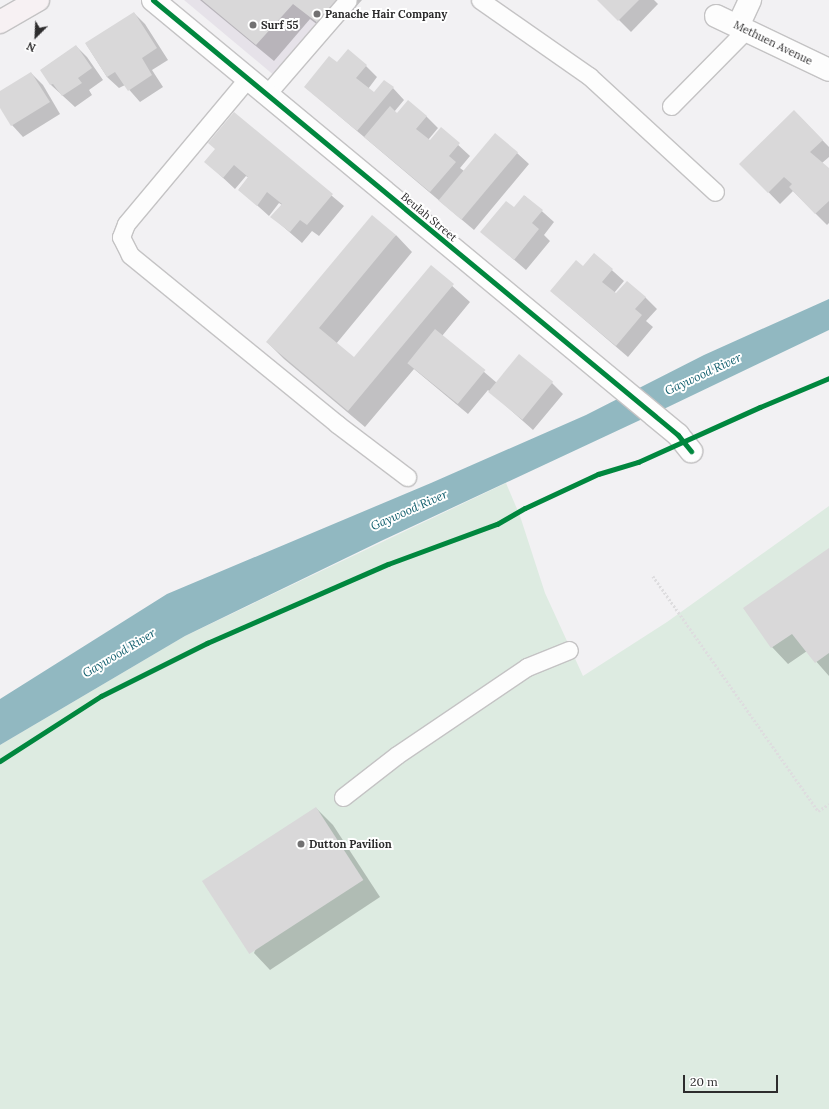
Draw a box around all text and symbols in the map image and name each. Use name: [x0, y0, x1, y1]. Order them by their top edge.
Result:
place label: Panache Hair Company: [325, 7, 447, 21]
marker: Panache Hair Company: [312, 9, 322, 19]
north arrow: [16, 16, 56, 56]
place label: Surf 55: [261, 18, 298, 32]
street label: Methuen Avenue: [731, 18, 815, 68]
marker: Surf 55: [248, 20, 258, 30]
text: N: [24, 39, 38, 55]
street label: Beulah Street: [398, 190, 460, 244]
water label: Gaywood River: [663, 350, 743, 398]
water label: Gaywood River: [368, 487, 450, 533]
water label: Gaywood River: [80, 626, 158, 680]
place label: Dutton Pavilion: [309, 837, 392, 851]
marker: Dutton Pavilion: [296, 839, 306, 849]
scale bar: [685, 1067, 780, 1093]
text: 20 m: [690, 1074, 718, 1089]

